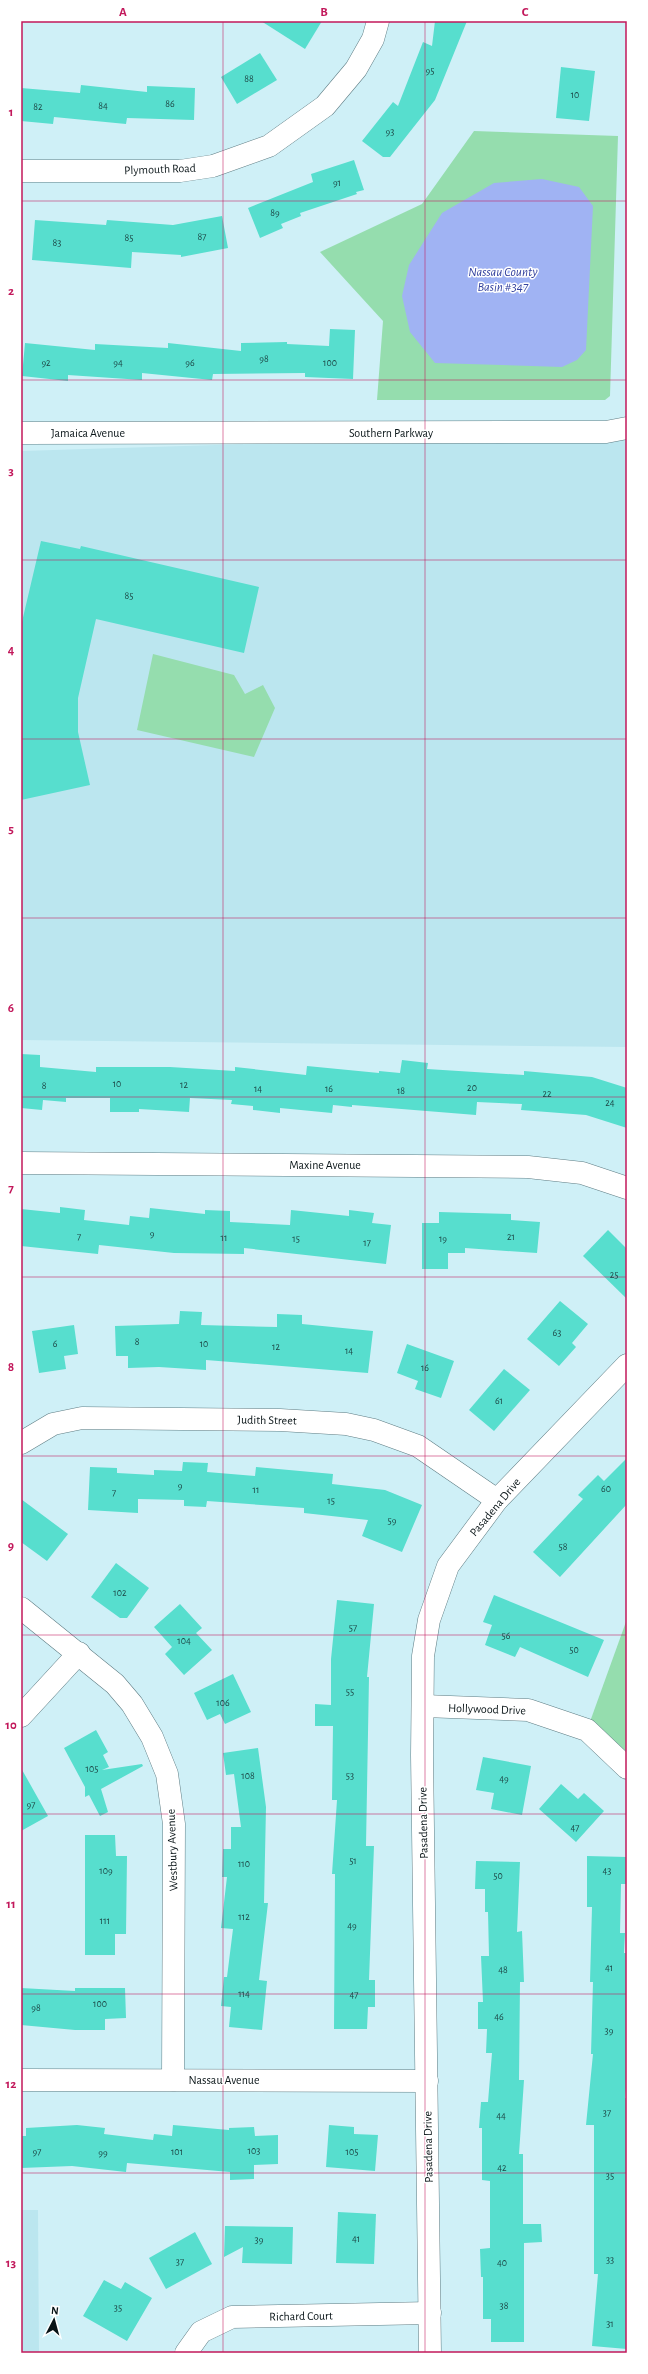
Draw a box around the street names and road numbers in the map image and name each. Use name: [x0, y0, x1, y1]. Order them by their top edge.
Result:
street label: Plymouth Road: [124, 162, 196, 177]
street label: Jamaica Avenue: [51, 427, 125, 439]
street label: Southern Parkway: [349, 427, 433, 440]
street label: Maxine Avenue: [289, 1159, 361, 1171]
street label: Judith Street: [237, 1413, 297, 1427]
street label: Pasadena Drive: [467, 1476, 523, 1538]
street label: Hollywood Drive: [448, 1702, 526, 1717]
street label: Pasadena Drive: [416, 1787, 430, 1859]
street label: Westbury Avenue: [165, 1809, 180, 1891]
street label: Nassau Avenue: [188, 2074, 260, 2086]
street label: Pasadena Drive: [421, 2111, 435, 2183]
street label: Richard Court: [269, 2309, 333, 2323]

